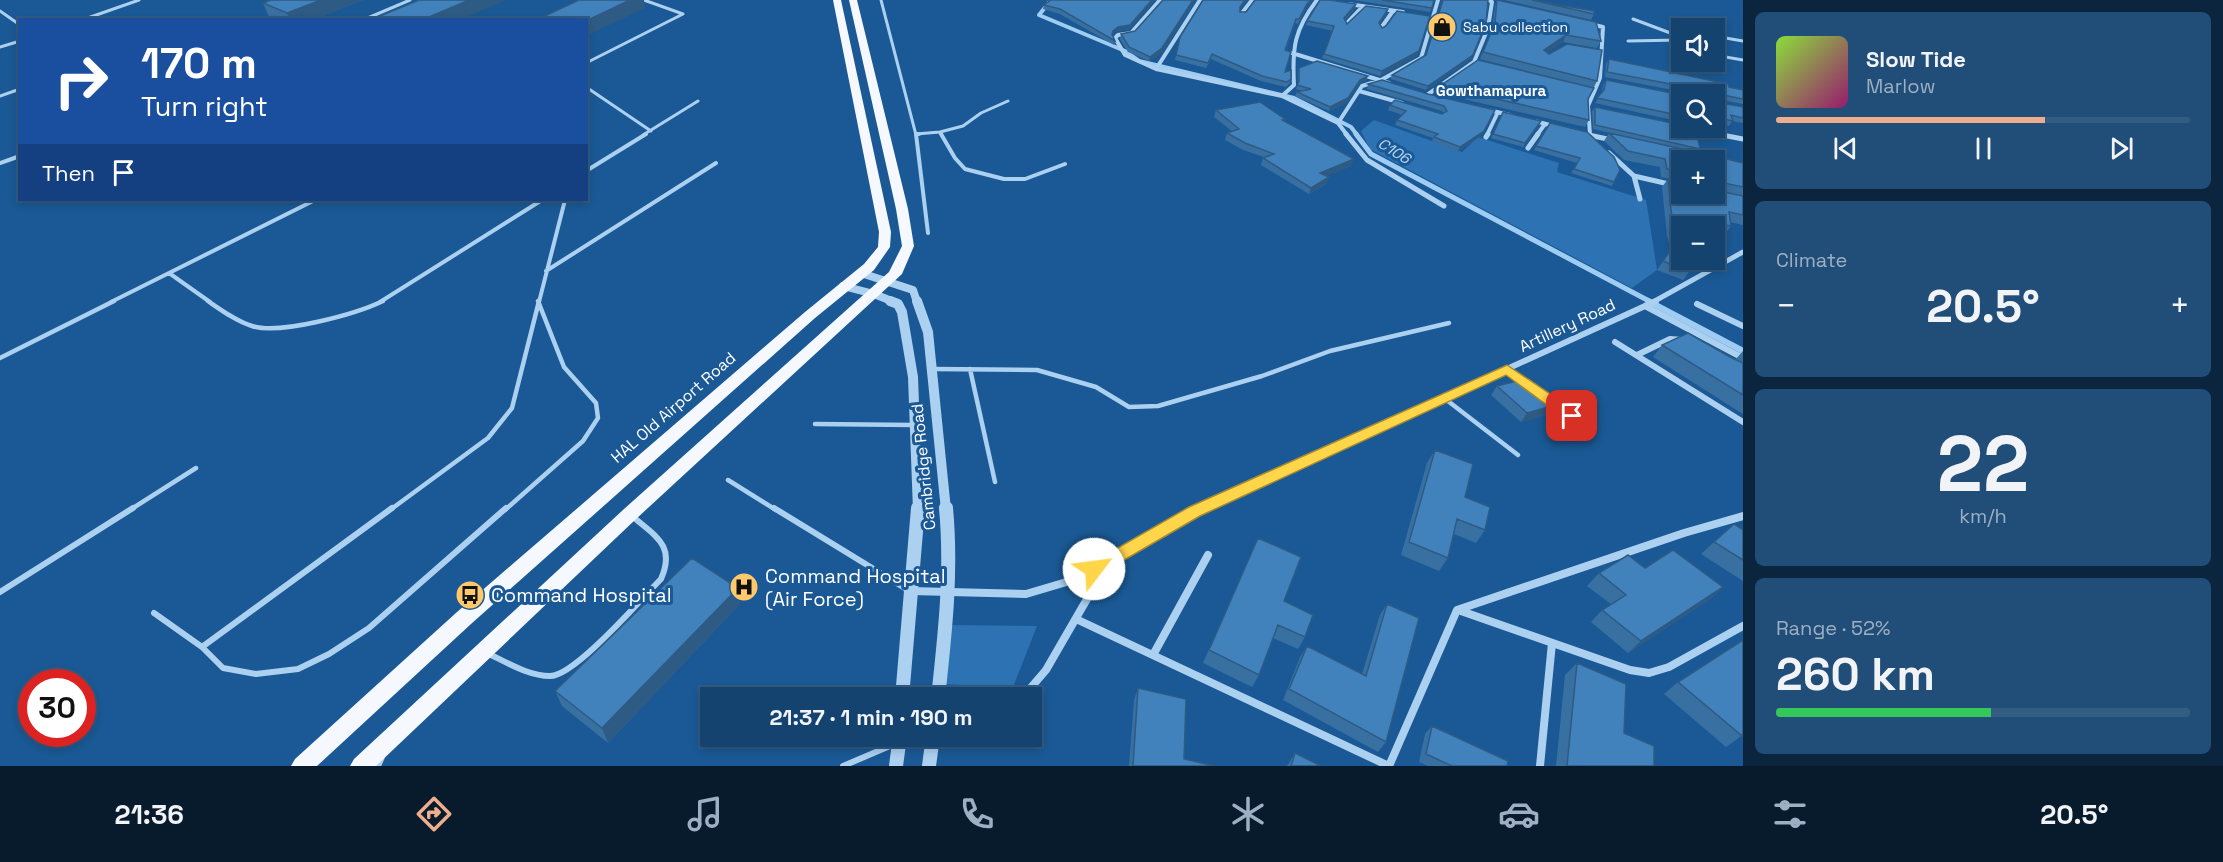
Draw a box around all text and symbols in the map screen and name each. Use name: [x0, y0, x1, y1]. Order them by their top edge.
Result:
shop icon: Sabu collection: [1426, 11, 1458, 43]
place label: Sabu collection: [1463, 18, 1568, 36]
map controls: [1671, 18, 1725, 270]
button: sound: [1671, 18, 1725, 72]
text: 170 m: [141, 37, 257, 90]
icon: right: [42, 42, 120, 120]
text: Slow Tide: [1866, 45, 1966, 73]
text: Marlow: [1866, 73, 1935, 99]
district label: Gowthamapura: [1436, 81, 1546, 100]
button: search: [1671, 84, 1725, 138]
text: Turn right: [141, 89, 268, 124]
icon: previous: [1829, 132, 1862, 165]
icon: pause: [1967, 132, 2000, 165]
icon: next: [2105, 132, 2138, 165]
water label: C106: [1375, 133, 1416, 169]
button: +: [1671, 150, 1725, 204]
icon: arrive: [107, 156, 140, 189]
text: Then: [42, 159, 95, 187]
button: −: [1671, 216, 1725, 270]
text: Climate: [1776, 247, 1847, 273]
text: 20.5°: [1926, 278, 2040, 335]
text: −: [1776, 285, 1796, 327]
text: +: [2170, 285, 2190, 327]
street label: Artillery Road: [1516, 294, 1619, 357]
street label: HAL Old Airport Road: [606, 347, 740, 467]
pin: [1546, 390, 1597, 441]
icon: arrive: [1555, 399, 1588, 432]
street label: Cambridge Road: [906, 403, 941, 531]
text: 22: [1937, 414, 2029, 514]
text: km/h: [1959, 503, 2007, 529]
position arrow: [1062, 537, 1126, 601]
place label: Command Hospital (Air Force): [765, 563, 946, 612]
hospital icon: Command Hospital (Air Force): [728, 571, 760, 603]
bus stop icon: Command Hospital: [454, 579, 486, 611]
place label: Command Hospital: [491, 582, 672, 608]
text: Range · 52%: [1776, 615, 1890, 641]
text: 260 km: [1776, 646, 1935, 703]
speed limit sign: 30: [18, 669, 96, 747]
text: 21:37 · 1 min · 190 m: [770, 703, 972, 731]
icon: directions: [413, 793, 455, 835]
icon: music: [684, 793, 726, 835]
icon: phone: [956, 793, 998, 835]
icon: climate: [1227, 793, 1269, 835]
icon: car: [1498, 793, 1540, 835]
icon: filters: [1769, 793, 1811, 835]
text: 21:36: [115, 797, 184, 832]
text: 20.5°: [2040, 797, 2108, 832]

